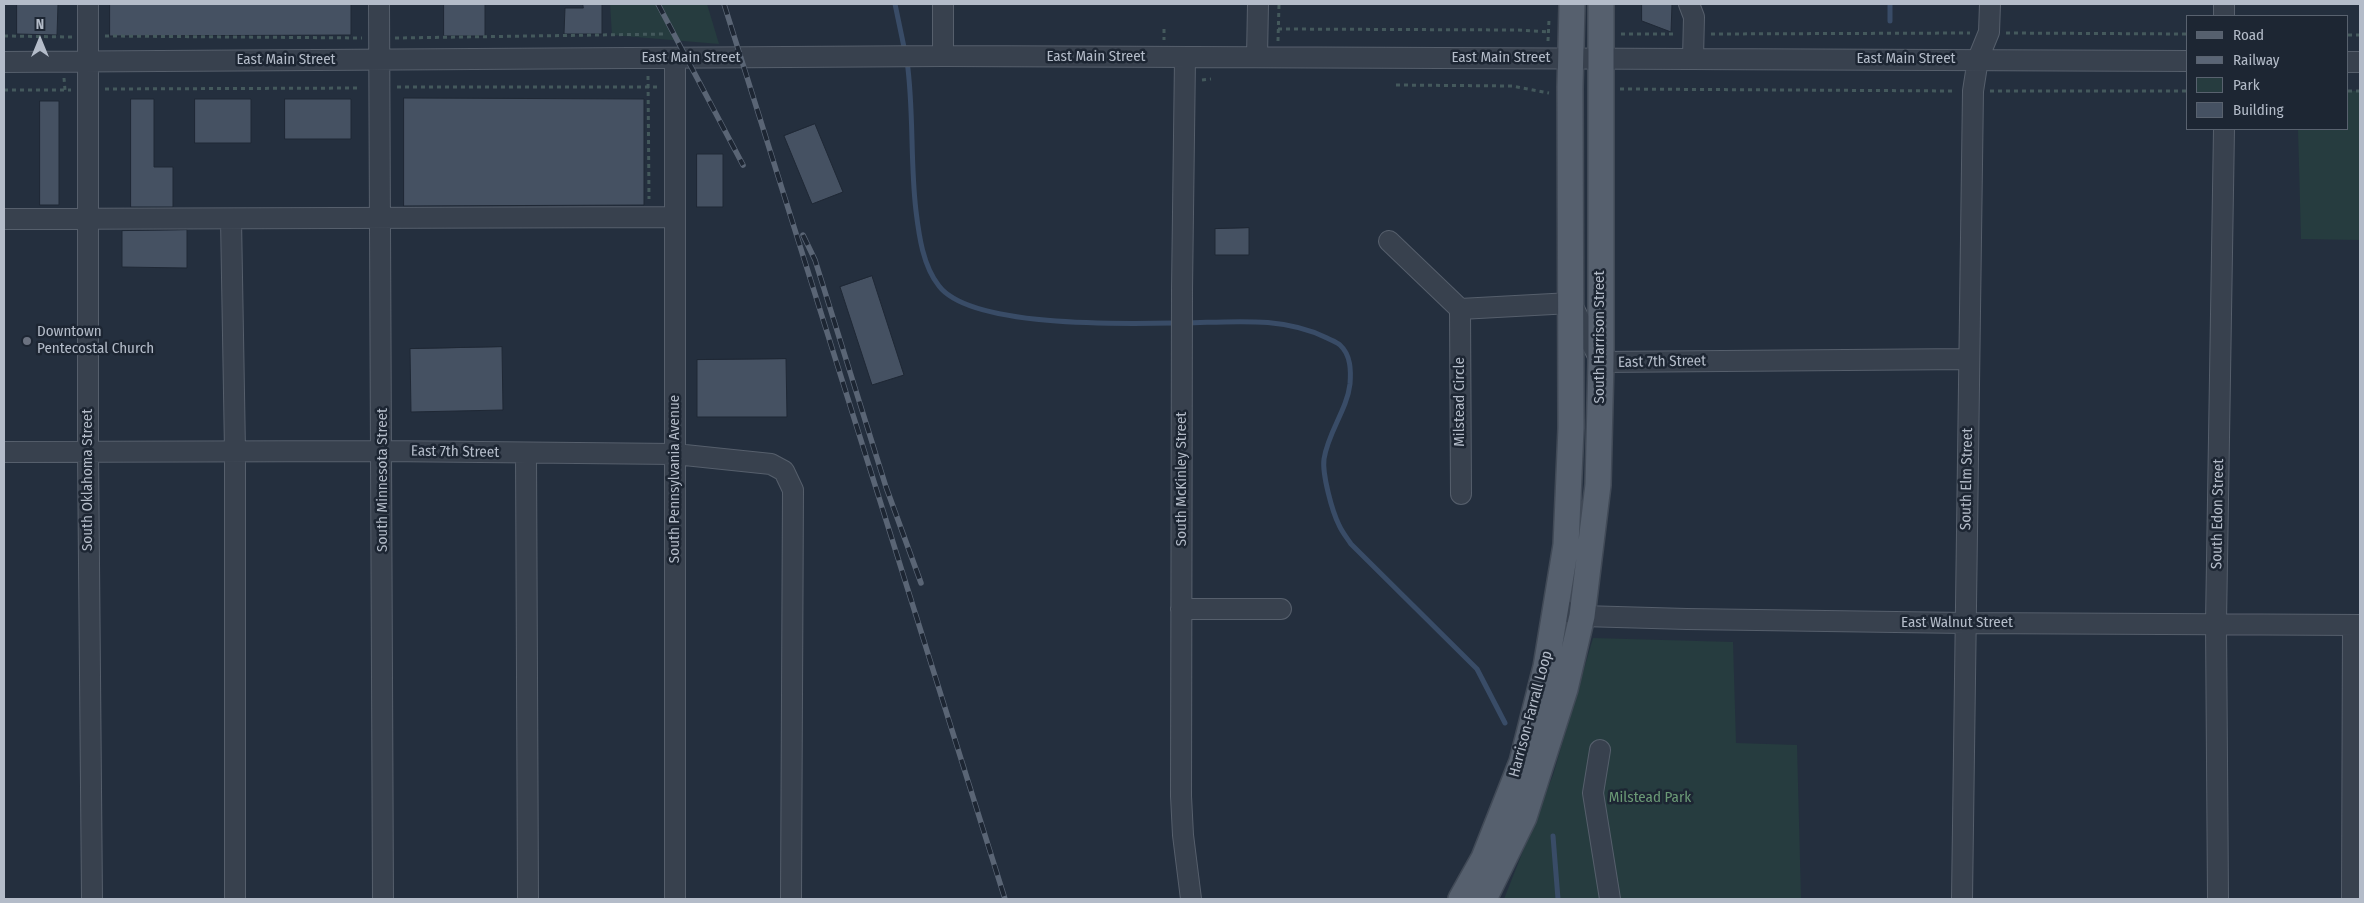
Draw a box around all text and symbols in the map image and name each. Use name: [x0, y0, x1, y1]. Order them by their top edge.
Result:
north arrow: [15, 15, 65, 65]
legend: [2186, 15, 2349, 130]
text: N: [36, 16, 44, 33]
text: Road: [2233, 26, 2264, 44]
street label: East Main Street: [1046, 48, 1146, 66]
street label: East Main Street: [641, 49, 741, 67]
street label: East Main Street: [1451, 49, 1551, 67]
street label: East Main Street: [1856, 50, 1956, 68]
street label: East Main Street: [236, 51, 336, 69]
text: Railway: [2233, 51, 2280, 69]
text: Park: [2233, 76, 2260, 94]
text: Building: [2233, 101, 2284, 119]
street label: South Harrison Street: [1591, 271, 1609, 403]
place label: Downtown Pentecostal Church: [37, 323, 154, 358]
marker: Downtown Pentecostal Church: [21, 335, 33, 347]
street label: East 7th Street: [1618, 352, 1706, 372]
street label: Milstead Circle: [1451, 357, 1469, 447]
street label: South Pennsylvania Avenue: [666, 395, 684, 563]
street label: South Minnesota Street: [374, 408, 392, 552]
street label: South Oklahoma Street: [79, 409, 97, 551]
street label: South McKinley Street: [1173, 412, 1191, 546]
street label: South Elm Street: [1957, 428, 1977, 530]
street label: East 7th Street: [411, 442, 499, 462]
street label: South Edon Street: [2208, 459, 2228, 569]
street label: East Walnut Street: [1901, 614, 2013, 632]
street label: Harrison-Farrall Loop: [1505, 649, 1557, 779]
park label: Milstead Park: [1609, 789, 1691, 807]

